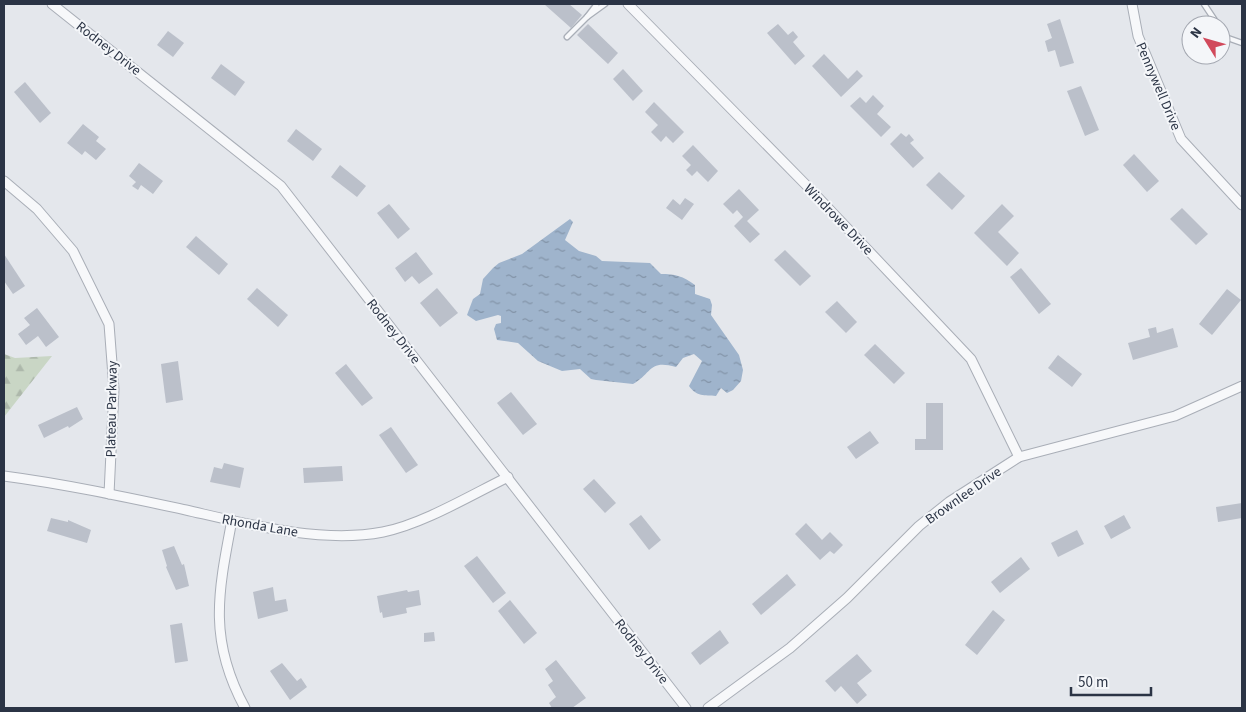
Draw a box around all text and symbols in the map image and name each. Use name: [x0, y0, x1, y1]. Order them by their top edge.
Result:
north arrow: [1181, 15, 1231, 65]
street label: Rodney Drive: [72, 17, 145, 81]
text: N: [1186, 23, 1207, 43]
street label: Pennywell Drive: [1131, 39, 1186, 133]
street label: Windrowe Drive: [799, 180, 878, 260]
street label: Rodney Drive: [361, 295, 425, 368]
street label: Plateau Parkway: [101, 360, 123, 458]
street label: Brownlee Drive: [921, 462, 1006, 529]
street label: Rhonda Lane: [220, 509, 299, 543]
street label: Rodney Drive: [609, 615, 673, 688]
scale bar: [1071, 664, 1151, 696]
text: 50 m: [1078, 672, 1108, 693]

